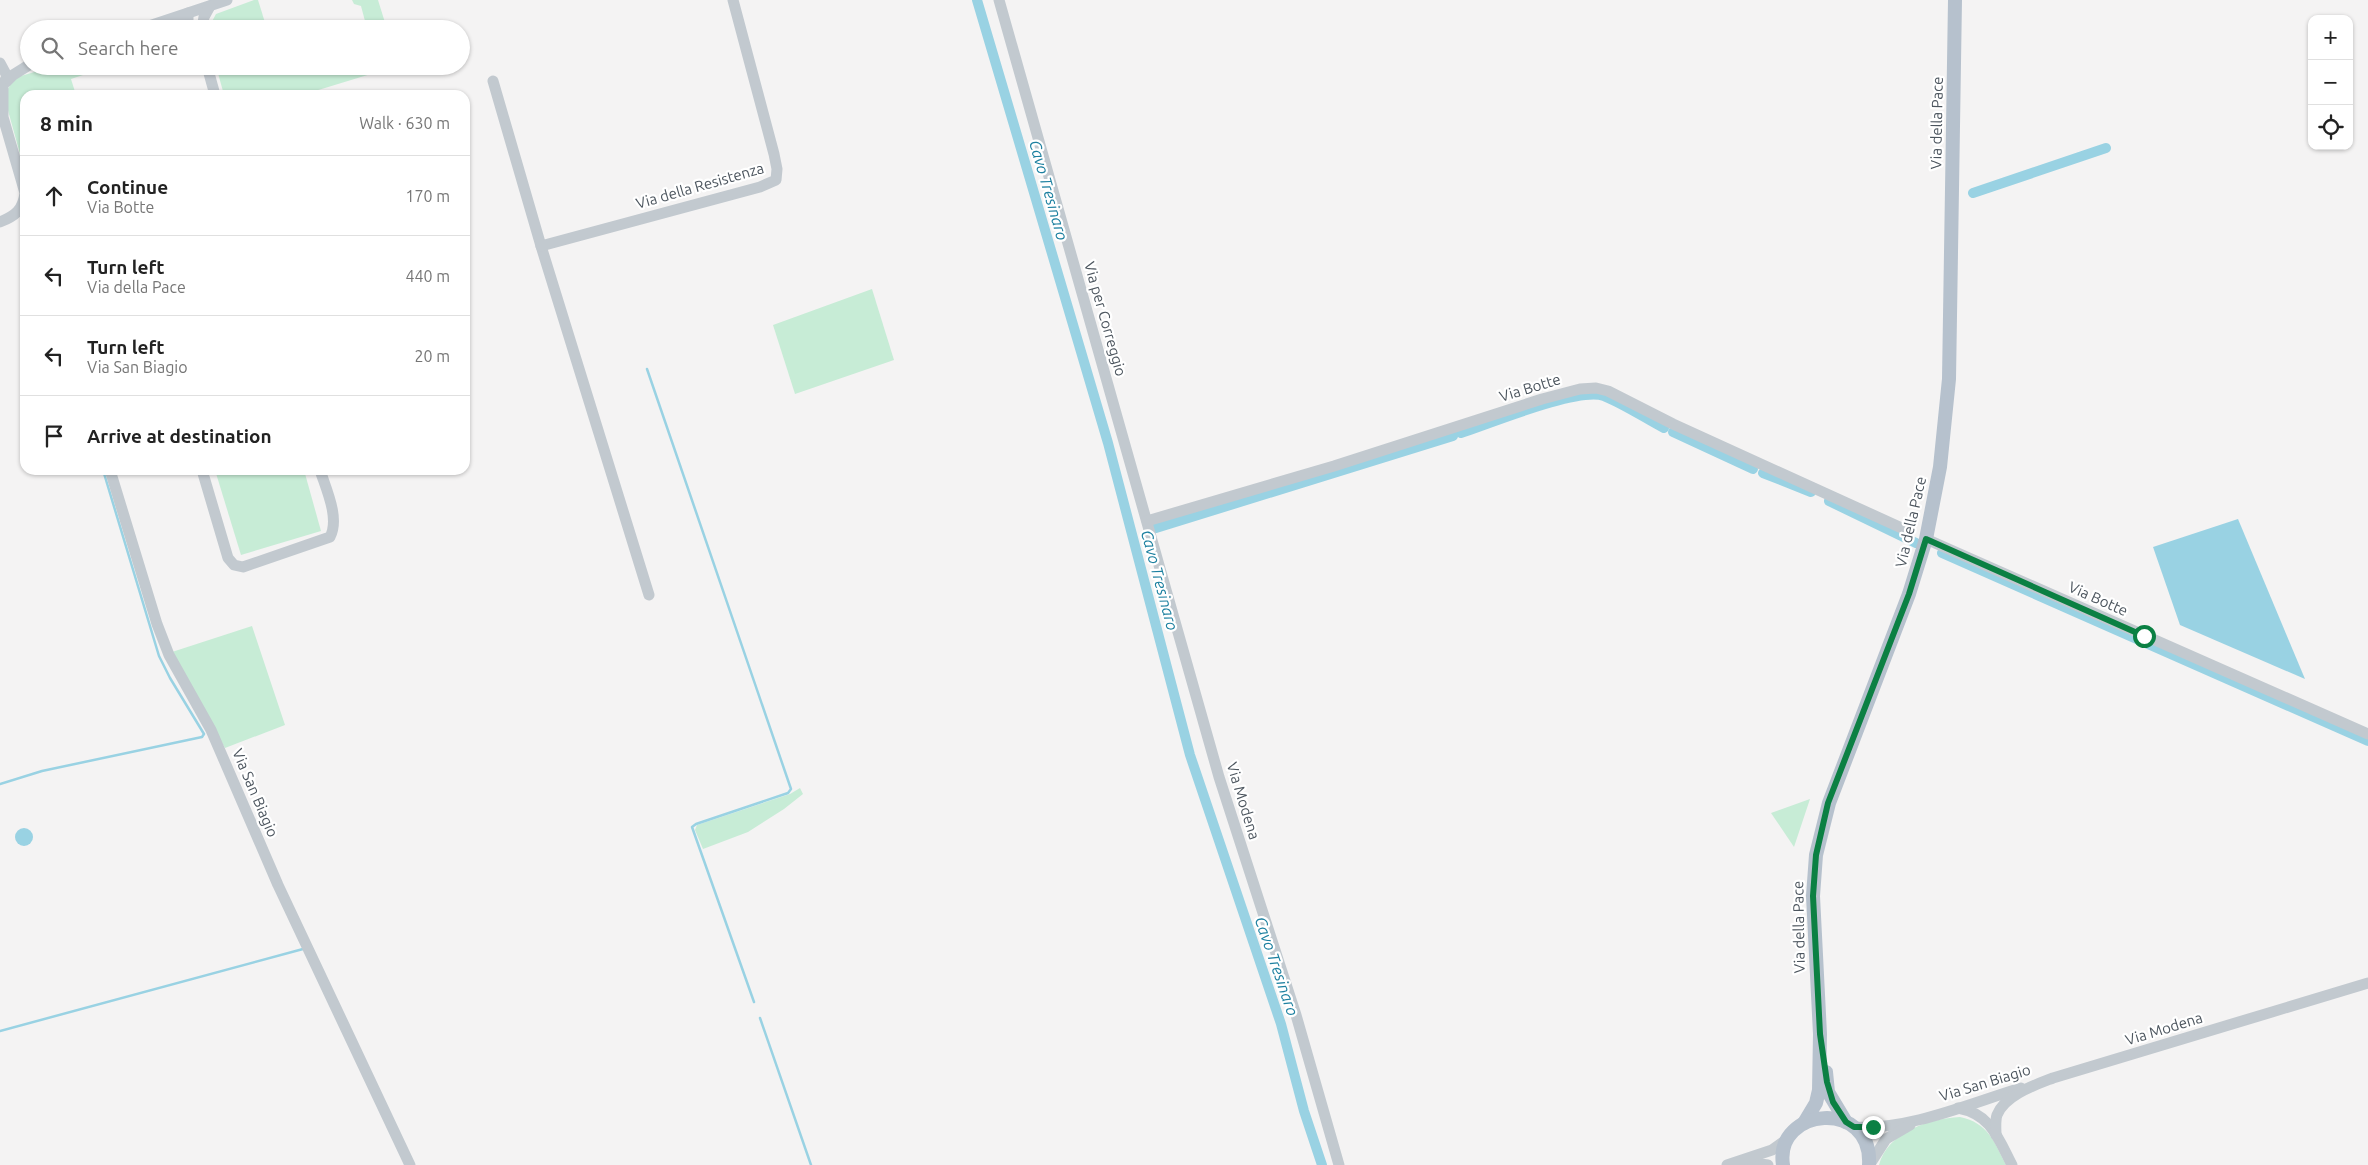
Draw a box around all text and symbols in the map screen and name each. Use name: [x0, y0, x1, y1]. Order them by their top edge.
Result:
map controls: [2308, 15, 2353, 150]
button: +: [2308, 15, 2353, 60]
search box: [20, 20, 470, 75]
icon: search: [38, 34, 66, 62]
text: Search here: [78, 37, 178, 59]
button: −: [2308, 60, 2353, 105]
street label: Via della Pace: [1927, 77, 1946, 169]
button: locate: [2308, 105, 2353, 150]
text: 8 min: [40, 111, 93, 135]
text: Walk · 630 m: [359, 114, 450, 132]
water label: Cavo Tresinaro: [1026, 138, 1072, 242]
street label: Via della Resistenza: [634, 159, 766, 212]
text: Continue: [87, 176, 168, 198]
icon: ahead: [40, 182, 68, 210]
text: 170 m: [405, 187, 450, 205]
text: Via Botte: [87, 198, 154, 216]
text: Turn left: [87, 256, 165, 278]
street label: Via per Correggio: [1081, 260, 1130, 378]
icon: left: [40, 262, 68, 290]
text: 440 m: [405, 267, 450, 285]
text: Via della Pace: [87, 278, 186, 296]
text: Turn left: [87, 336, 165, 358]
icon: left: [40, 342, 68, 370]
text: 20 m: [414, 347, 450, 365]
text: Via San Biagio: [87, 358, 188, 376]
street label: Via Botte: [1497, 370, 1563, 405]
icon: arrive: [40, 422, 68, 450]
text: Arrive at destination: [87, 425, 272, 447]
street label: Via della Pace: [1892, 475, 1929, 569]
water label: Cavo Tresinaro: [1138, 528, 1182, 633]
street label: Via Botte: [2066, 578, 2131, 619]
route start: [2133, 625, 2156, 648]
street label: Via San Biagio: [229, 746, 282, 840]
street label: Via Modena: [1224, 760, 1263, 842]
street label: Via della Pace: [1789, 881, 1808, 973]
water label: Cavo Tresinaro: [1252, 914, 1302, 1018]
street label: Via Modena: [2123, 1009, 2205, 1048]
street label: Via San Biagio: [1937, 1061, 2032, 1104]
route end: [1862, 1116, 1885, 1139]

